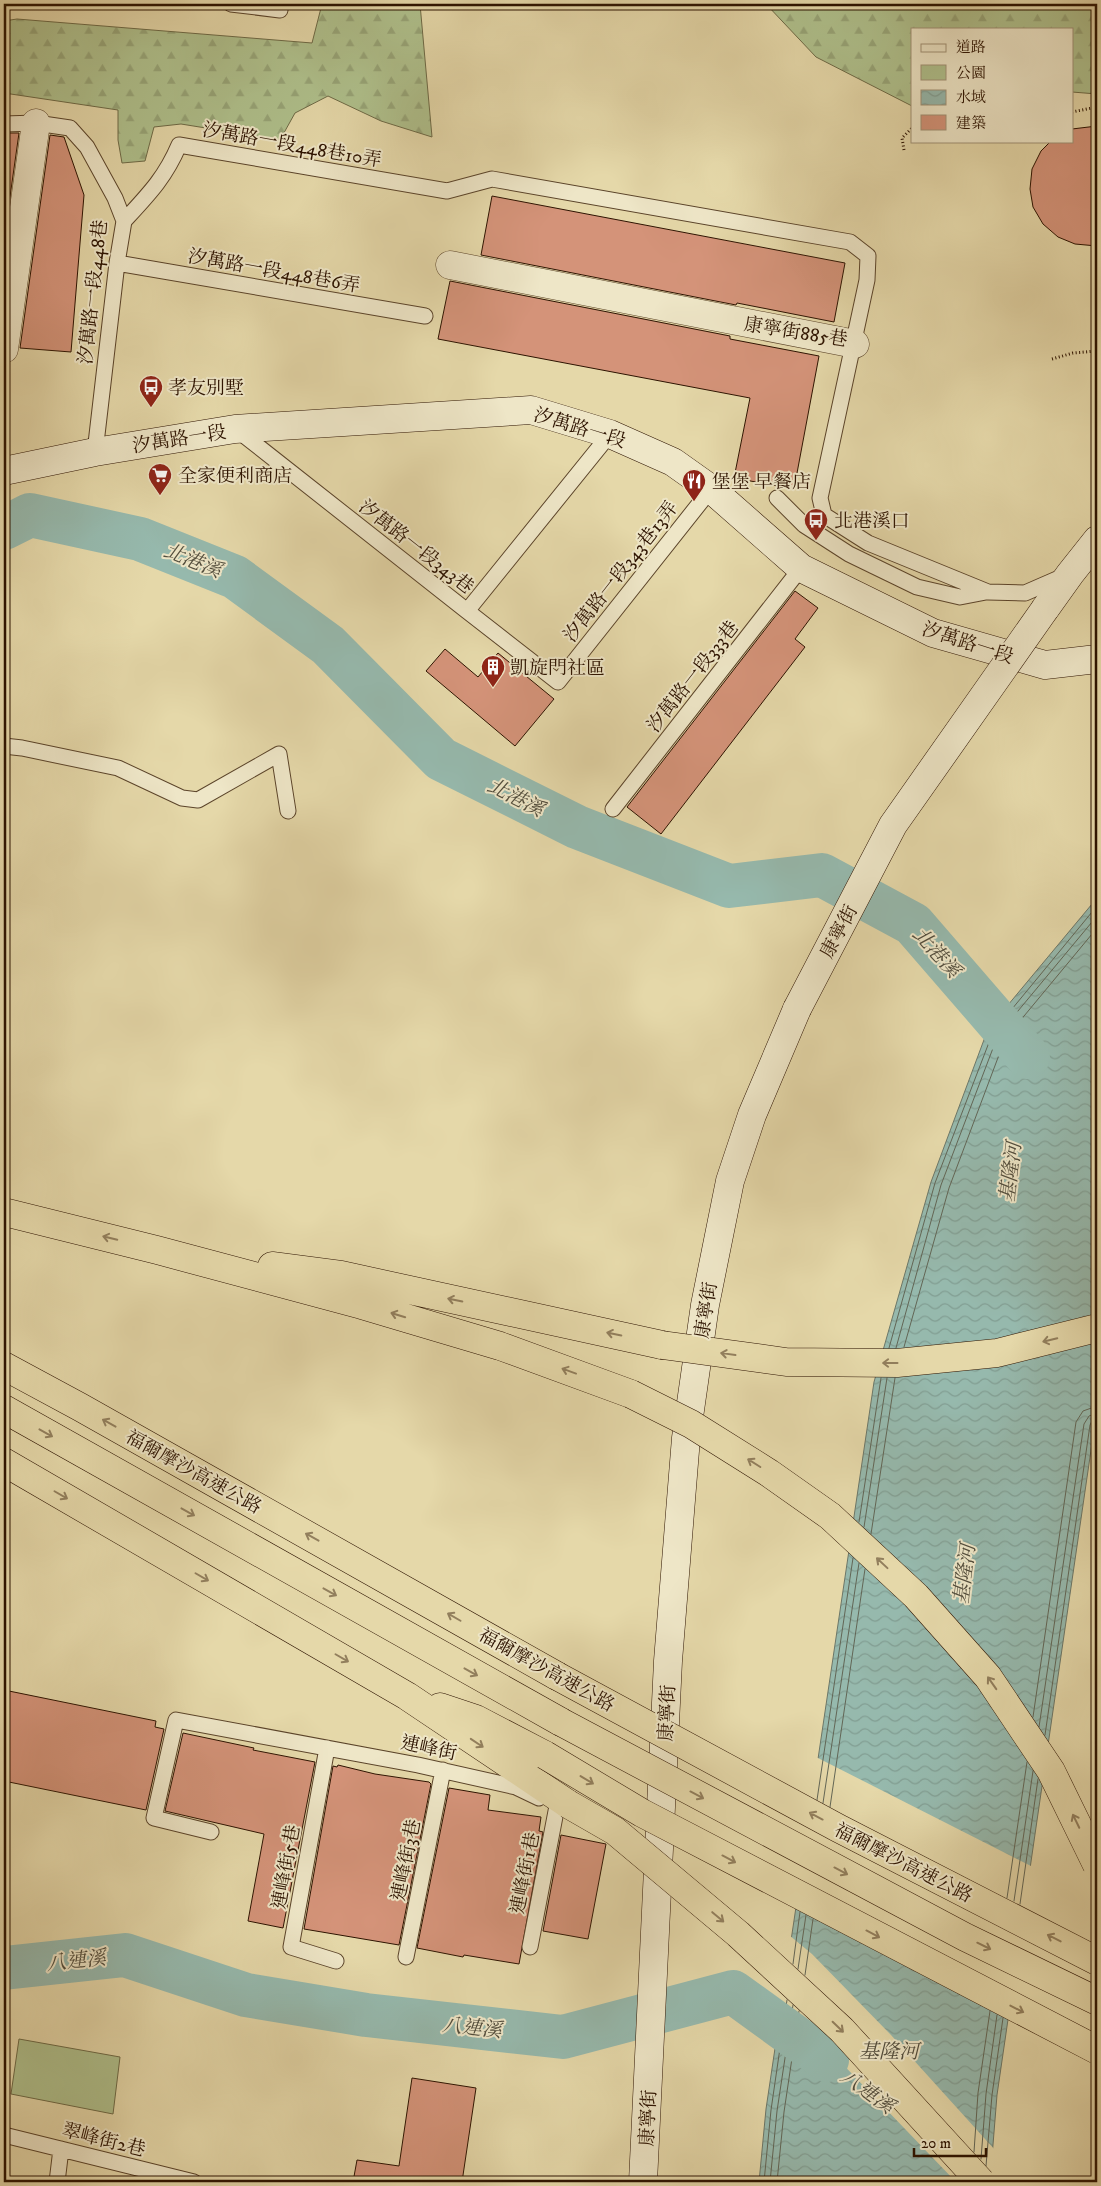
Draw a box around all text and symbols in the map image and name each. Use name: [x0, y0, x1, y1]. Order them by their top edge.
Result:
legend: [911, 28, 1074, 142]
text: 道路: [956, 38, 986, 57]
text: 公園: [956, 64, 986, 83]
text: 水域: [956, 88, 986, 107]
text: 建築: [956, 114, 986, 133]
street label: 汐萬路一段448巷10弄: [200, 118, 383, 173]
street label: 汐萬路一段448巷: [74, 219, 113, 366]
street label: 汐萬路一段448巷6弄: [186, 245, 362, 298]
street label: 康寧街885巷: [742, 313, 849, 352]
bus stop icon: 孝友別墅: [138, 374, 164, 408]
place label: 孝友別墅: [168, 377, 244, 400]
street label: 汐萬路一段: [531, 404, 628, 453]
street label: 汐萬路一段: [131, 421, 228, 458]
supermarket icon: 全家便利商店: [147, 462, 173, 496]
place label: 全家便利商店: [178, 465, 292, 488]
restaurant icon: 堡堡 早餐店: [681, 468, 707, 502]
place label: 堡堡 早餐店: [712, 471, 811, 494]
street label: 汐萬路一段343巷: [354, 495, 478, 599]
street label: 汐萬路一段343巷13弄: [559, 497, 683, 647]
bus stop icon: 北港溪口: [803, 507, 829, 541]
place label: 北港溪口: [834, 510, 910, 533]
water label: 北港溪: [160, 539, 227, 585]
street label: 汐萬路一段333巷: [642, 617, 744, 737]
street label: 汐萬路一段: [919, 618, 1016, 669]
building icon: 凱旋門社區: [480, 654, 506, 688]
place label: 凱旋門社區: [510, 657, 605, 680]
water label: 北港溪: [483, 774, 550, 824]
street label: 康寧街: [816, 901, 863, 962]
water label: 北港溪: [907, 922, 967, 985]
water label: 基隆河: [995, 1138, 1028, 1203]
one-way arrow: [102, 1233, 118, 1242]
street label: 康寧街: [691, 1280, 722, 1340]
one-way arrow: [448, 1295, 464, 1304]
one-way arrow: [390, 1310, 406, 1320]
one-way arrow: [607, 1329, 623, 1339]
one-way arrow: [1042, 1336, 1058, 1345]
one-way arrow: [720, 1349, 736, 1359]
one-way arrow: [882, 1358, 898, 1368]
one-way arrow: [562, 1366, 577, 1375]
one-way arrow: [103, 1418, 117, 1428]
street label: 福爾摩沙高速公路: [121, 1425, 265, 1519]
one-way arrow: [39, 1428, 54, 1438]
one-way arrow: [748, 1458, 762, 1468]
one-way arrow: [53, 1491, 68, 1501]
one-way arrow: [181, 1507, 196, 1517]
one-way arrow: [305, 1532, 320, 1542]
water label: 基隆河: [949, 1540, 982, 1605]
one-way arrow: [875, 1558, 888, 1569]
one-way arrow: [194, 1572, 209, 1582]
one-way arrow: [322, 1587, 337, 1597]
one-way arrow: [446, 1612, 461, 1622]
street label: 福爾摩沙高速公路: [474, 1623, 618, 1717]
one-way arrow: [335, 1654, 349, 1664]
one-way arrow: [464, 1667, 478, 1677]
one-way arrow: [987, 1676, 997, 1690]
street label: 康寧街: [655, 1684, 680, 1742]
street label: 連峰街: [398, 1731, 459, 1766]
one-way arrow: [470, 1738, 484, 1748]
one-way arrow: [579, 1776, 593, 1786]
one-way arrow: [689, 1790, 704, 1800]
one-way arrow: [809, 1811, 824, 1820]
one-way arrow: [1071, 1814, 1081, 1829]
street label: 連峰街3巷: [387, 1817, 426, 1903]
street label: 福爾摩沙高速公路: [830, 1819, 976, 1908]
street label: 連峰街5巷: [268, 1823, 305, 1911]
street label: 連峰街1巷: [506, 1830, 545, 1916]
one-way arrow: [721, 1855, 736, 1864]
one-way arrow: [833, 1866, 848, 1876]
one-way arrow: [711, 1912, 724, 1923]
one-way arrow: [865, 1930, 880, 1939]
one-way arrow: [1047, 1933, 1062, 1942]
one-way arrow: [977, 1942, 992, 1952]
water label: 八連溪: [45, 1946, 109, 1977]
one-way arrow: [1010, 2004, 1025, 2014]
water label: 八連溪: [441, 2013, 505, 2044]
one-way arrow: [832, 2021, 844, 2033]
water label: 基隆河: [859, 2040, 922, 2065]
water label: 八連溪: [836, 2064, 900, 2121]
street label: 康寧街: [636, 2089, 661, 2147]
street label: 翠峰街2巷: [59, 2119, 148, 2162]
scale bar: [914, 2126, 986, 2158]
text: 20 m: [921, 2134, 951, 2153]

